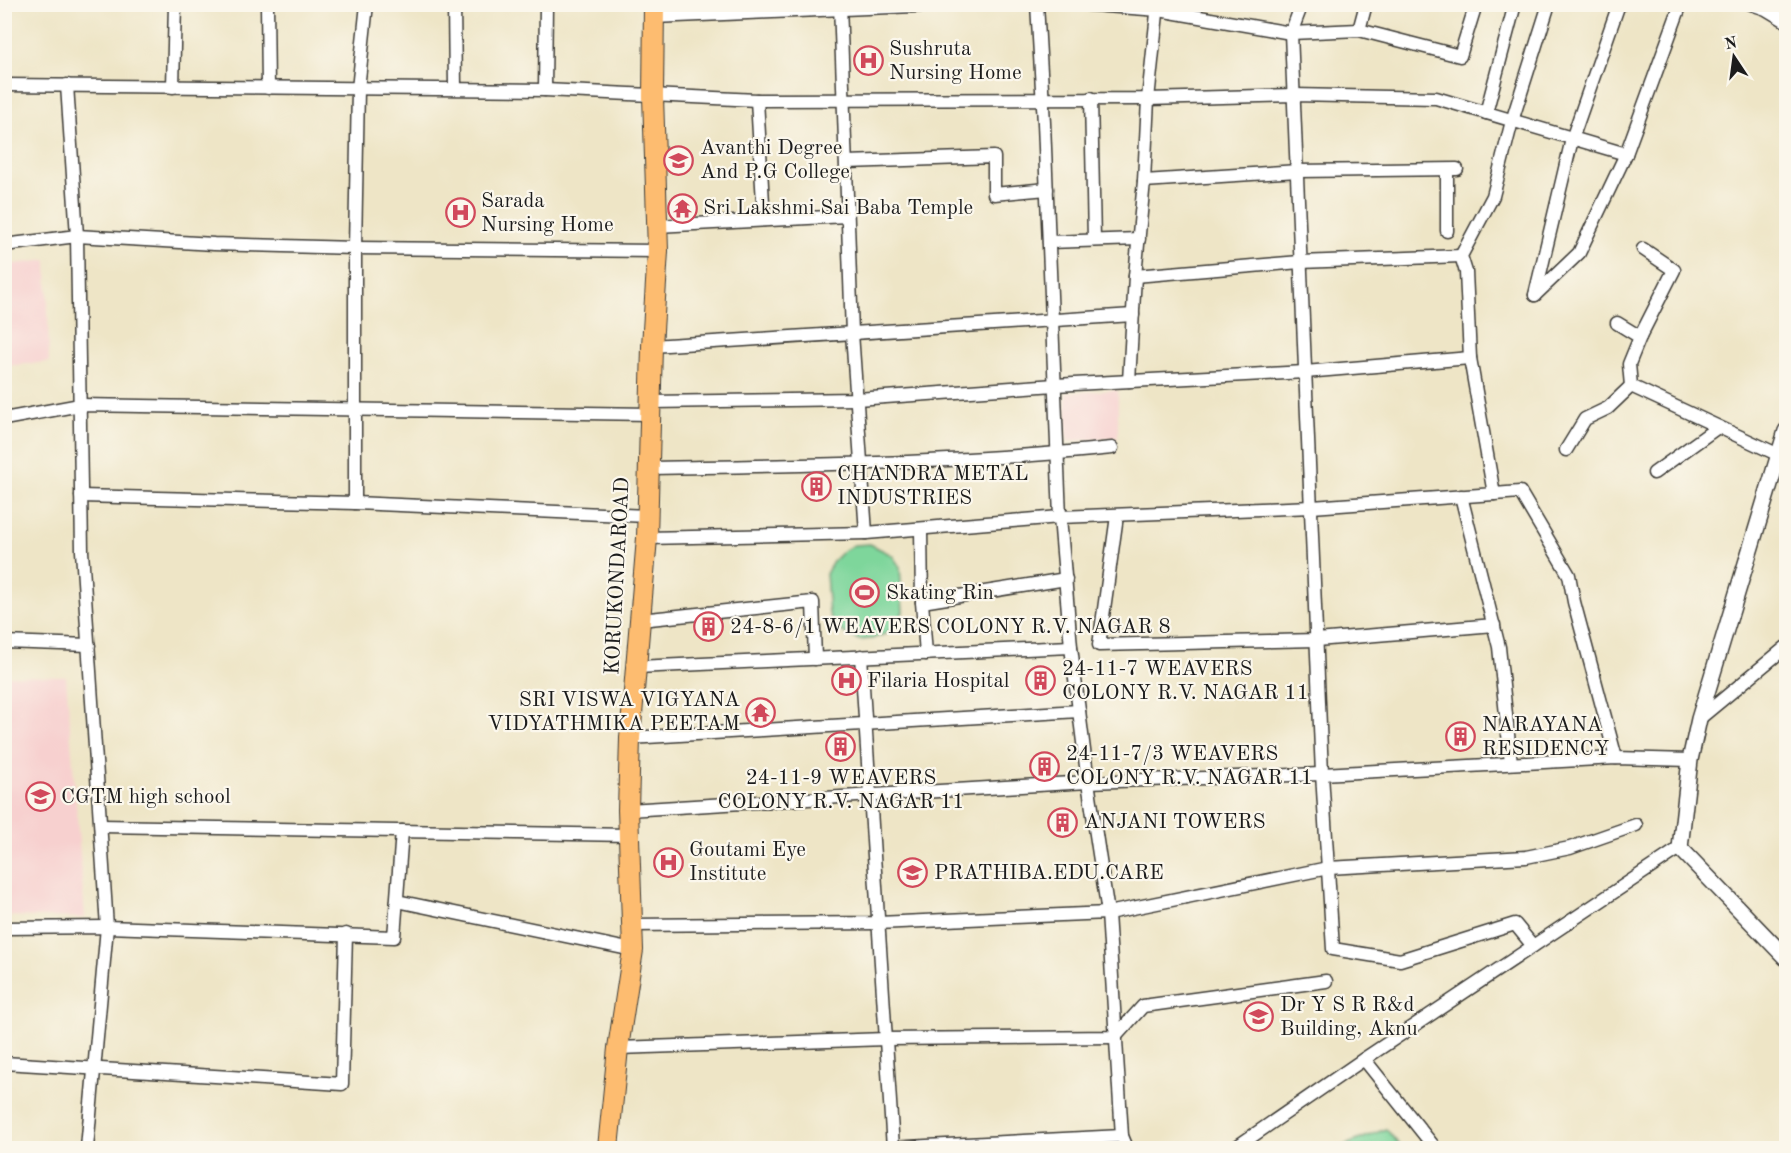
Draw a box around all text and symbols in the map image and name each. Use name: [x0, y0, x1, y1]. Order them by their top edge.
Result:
north arrow: [1704, 27, 1764, 87]
text: N: [1723, 35, 1740, 54]
place label: Sushruta Nursing Home: [889, 39, 1022, 84]
hospital icon: Sushruta Nursing Home: [852, 45, 884, 77]
place label: Avanthi Degree And P.G College: [700, 138, 850, 183]
school or university icon: Avanthi Degree And P.G College: [663, 144, 695, 176]
place label: Sarada Nursing Home: [481, 191, 614, 236]
temple icon: Sri Lakshmi Sai Baba Temple: [666, 192, 698, 224]
hospital icon: Sarada Nursing Home: [444, 197, 476, 229]
place label: Sri Lakshmi Sai Baba Temple: [703, 198, 973, 219]
place label: CHANDRA METAL INDUSTRIES: [837, 464, 1029, 509]
building icon: CHANDRA METAL INDUSTRIES: [800, 470, 832, 502]
street label: KORUKONDAROAD: [602, 476, 634, 676]
sports icon: Skating Rin: [849, 577, 881, 609]
place label: Skating Rin: [886, 583, 994, 604]
building icon: 24-8-6/1 WEAVERS COLONY R.V. NAGAR 8: [693, 611, 725, 643]
place label: 24-8-6/1 WEAVERS COLONY R.V. NAGAR 8: [730, 617, 1171, 638]
place label: 24-11-7 WEAVERS COLONY R.V. NAGAR 11: [1062, 659, 1309, 704]
hospital icon: Filaria Hospital: [830, 665, 862, 697]
building icon: 24-11-7 WEAVERS COLONY R.V. NAGAR 11: [1025, 665, 1057, 697]
place label: Filaria Hospital: [867, 671, 1010, 692]
place label: SRI VISWA VIGYANA VIDYATHMIKA PEETAM: [488, 690, 740, 735]
temple icon: SRI VISWA VIGYANA VIDYATHMIKA PEETAM: [745, 696, 777, 728]
place label: NARAYANA RESIDENCY: [1482, 715, 1609, 760]
building icon: NARAYANA RESIDENCY: [1445, 721, 1477, 753]
building icon: 24-11-9 WEAVERS COLONY R.V. NAGAR 11: [825, 731, 857, 763]
place label: 24-11-7/3 WEAVERS COLONY R.V. NAGAR 11: [1066, 744, 1313, 789]
building icon: 24-11-7/3 WEAVERS COLONY R.V. NAGAR 11: [1029, 750, 1061, 782]
place label: 24-11-9 WEAVERS COLONY R.V. NAGAR 11: [718, 768, 964, 813]
school or university icon: CGTM high school: [24, 781, 56, 813]
place label: CGTM high school: [61, 787, 231, 808]
building icon: ANJANI TOWERS: [1047, 806, 1079, 838]
place label: ANJANI TOWERS: [1084, 812, 1266, 833]
place label: Goutami Eye Institute: [689, 840, 806, 885]
hospital icon: Goutami Eye Institute: [652, 846, 684, 878]
school or university icon: PRATHIBA.EDU.CARE: [897, 857, 929, 889]
place label: PRATHIBA.EDU.CARE: [934, 863, 1164, 884]
place label: Dr Y S R R&d Building, Aknu: [1280, 995, 1418, 1040]
school or university icon: Dr Y S R R&d Building, Aknu: [1243, 1001, 1275, 1033]

